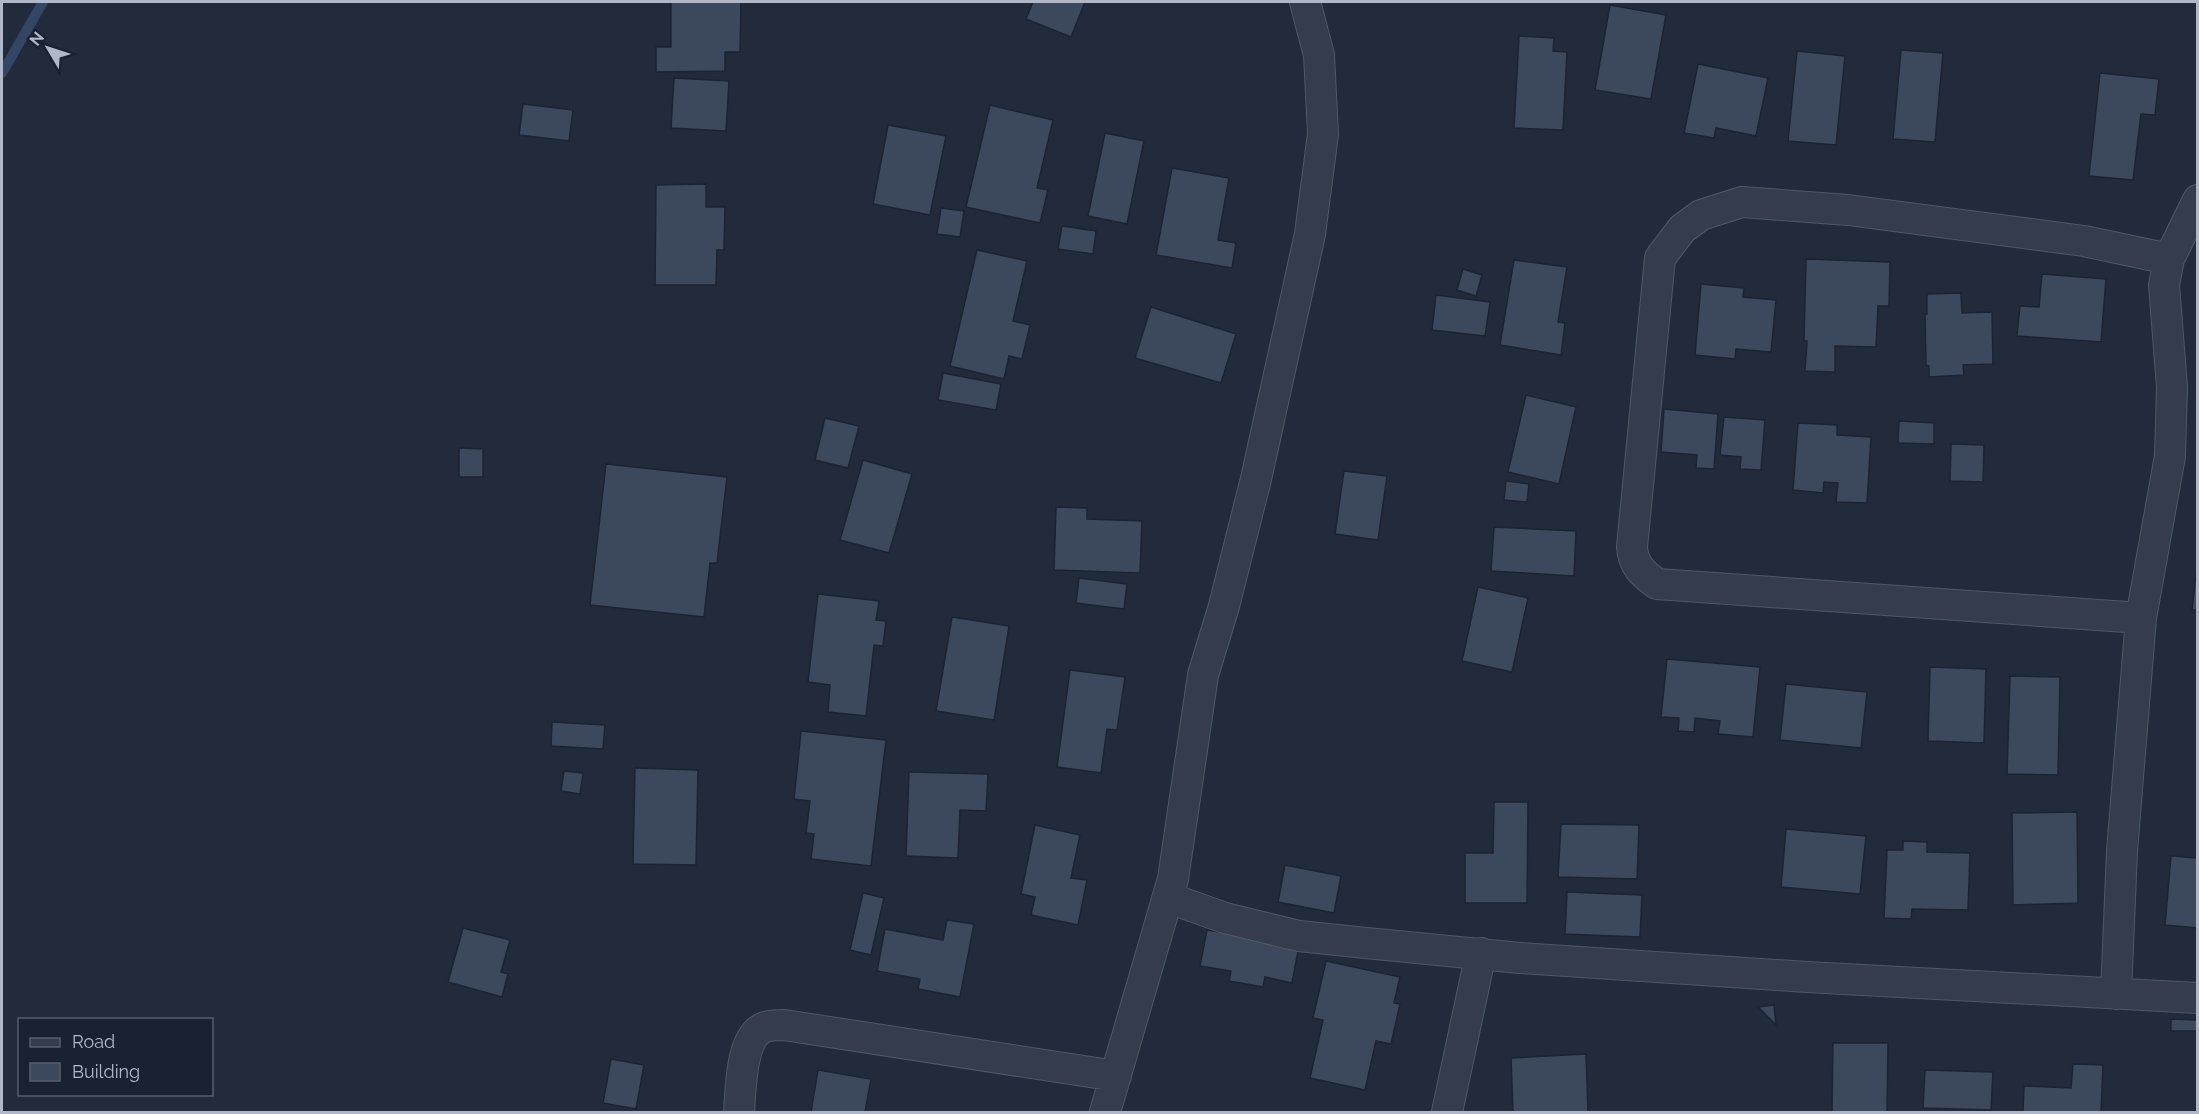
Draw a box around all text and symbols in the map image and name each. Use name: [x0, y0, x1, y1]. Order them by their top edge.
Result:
north arrow: [18, 18, 78, 78]
text: N: [26, 28, 48, 50]
legend: [18, 1018, 213, 1096]
text: Road: [72, 1031, 115, 1052]
text: Building: [72, 1061, 140, 1082]

